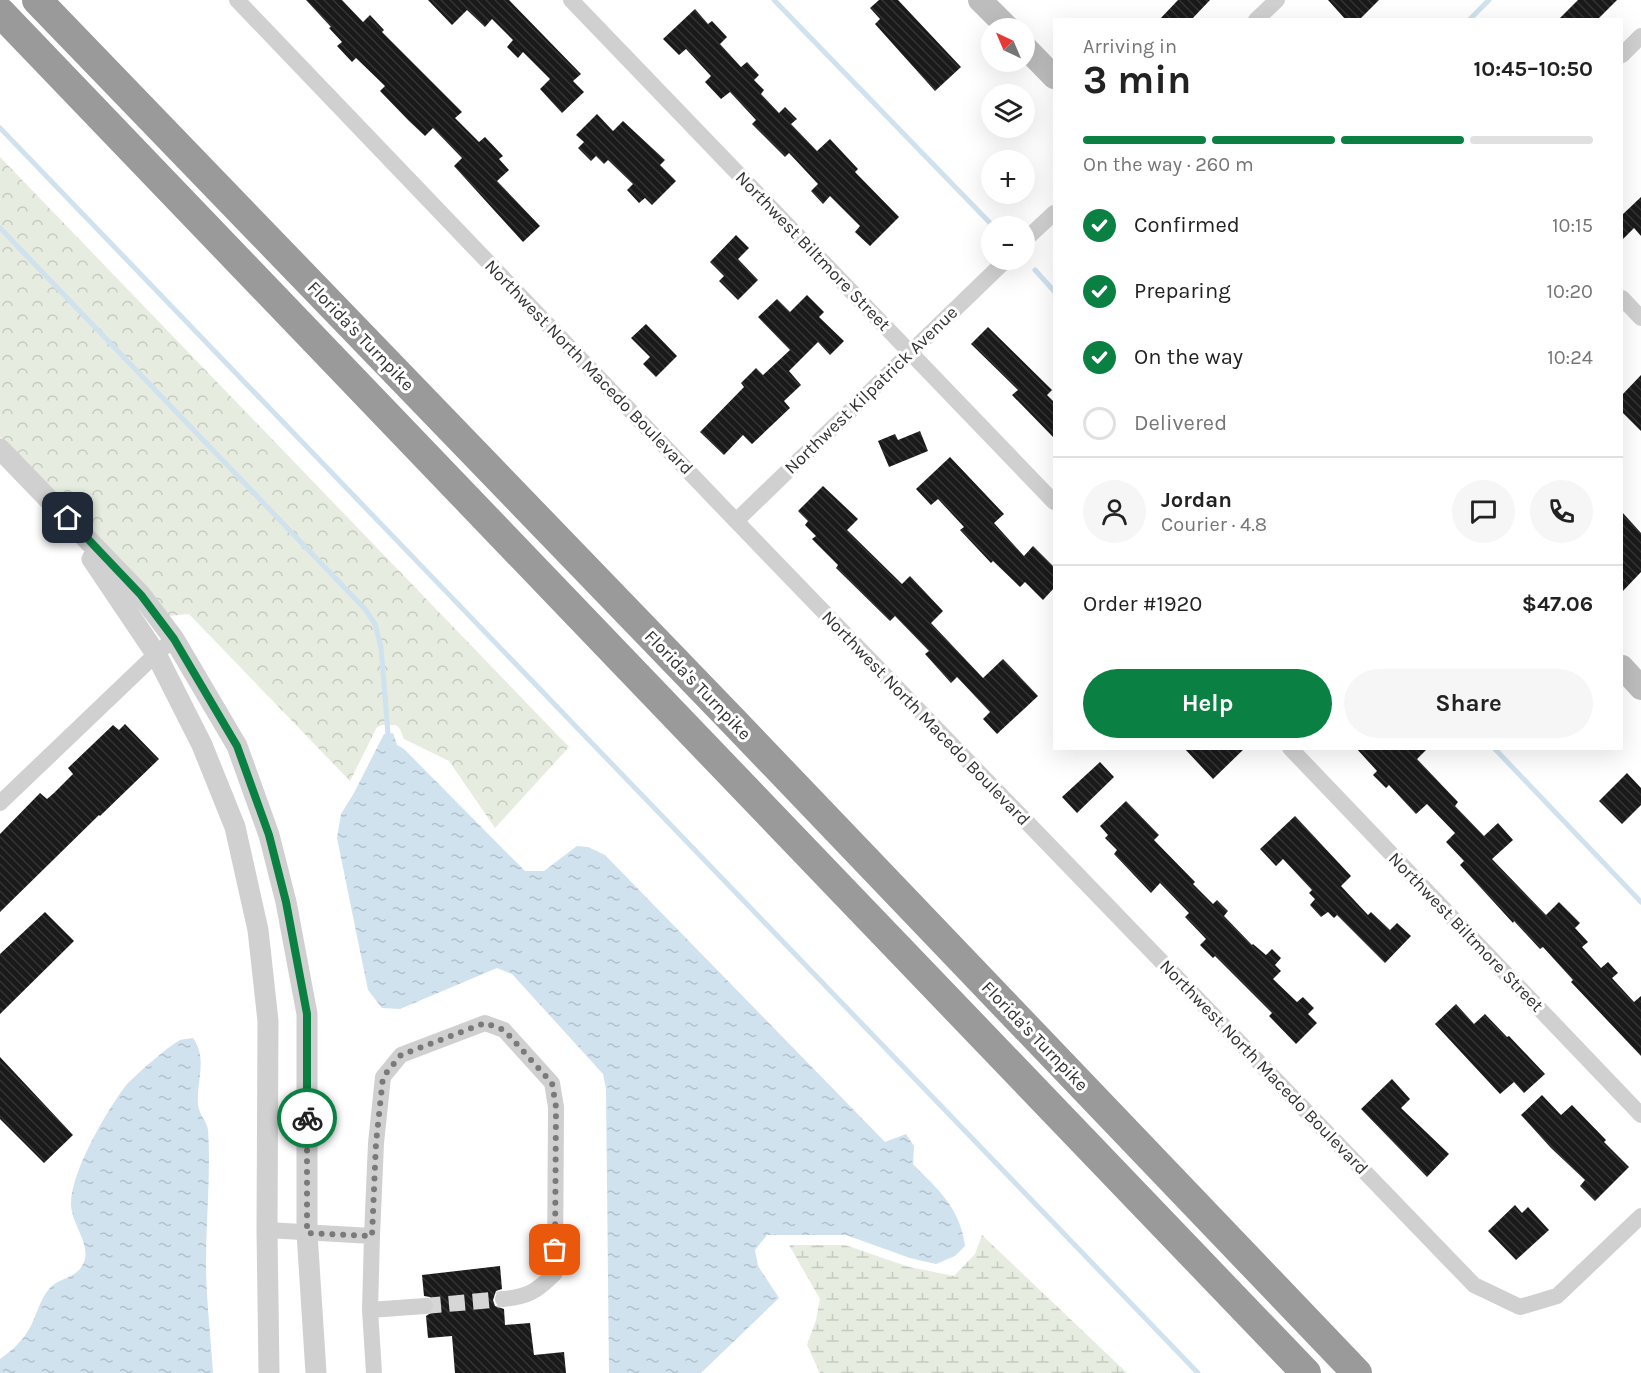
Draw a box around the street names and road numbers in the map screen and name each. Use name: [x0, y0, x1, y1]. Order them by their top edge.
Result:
street label: Northwest Biltmore Street: [731, 167, 895, 336]
street label: Northwest North Macedo Boulevard: [480, 255, 698, 479]
street label: Florida's Turnpike: [303, 276, 419, 396]
street label: Northwest Kilpatrick Avenue: [780, 301, 962, 479]
street label: Northwest North Macedo Boulevard: [817, 606, 1035, 830]
street label: Florida's Turnpike: [640, 625, 756, 745]
street label: Northwest Biltmore Street: [1384, 848, 1548, 1017]
street label: Northwest North Macedo Boulevard: [1155, 955, 1373, 1179]
street label: Florida's Turnpike: [977, 976, 1093, 1096]

